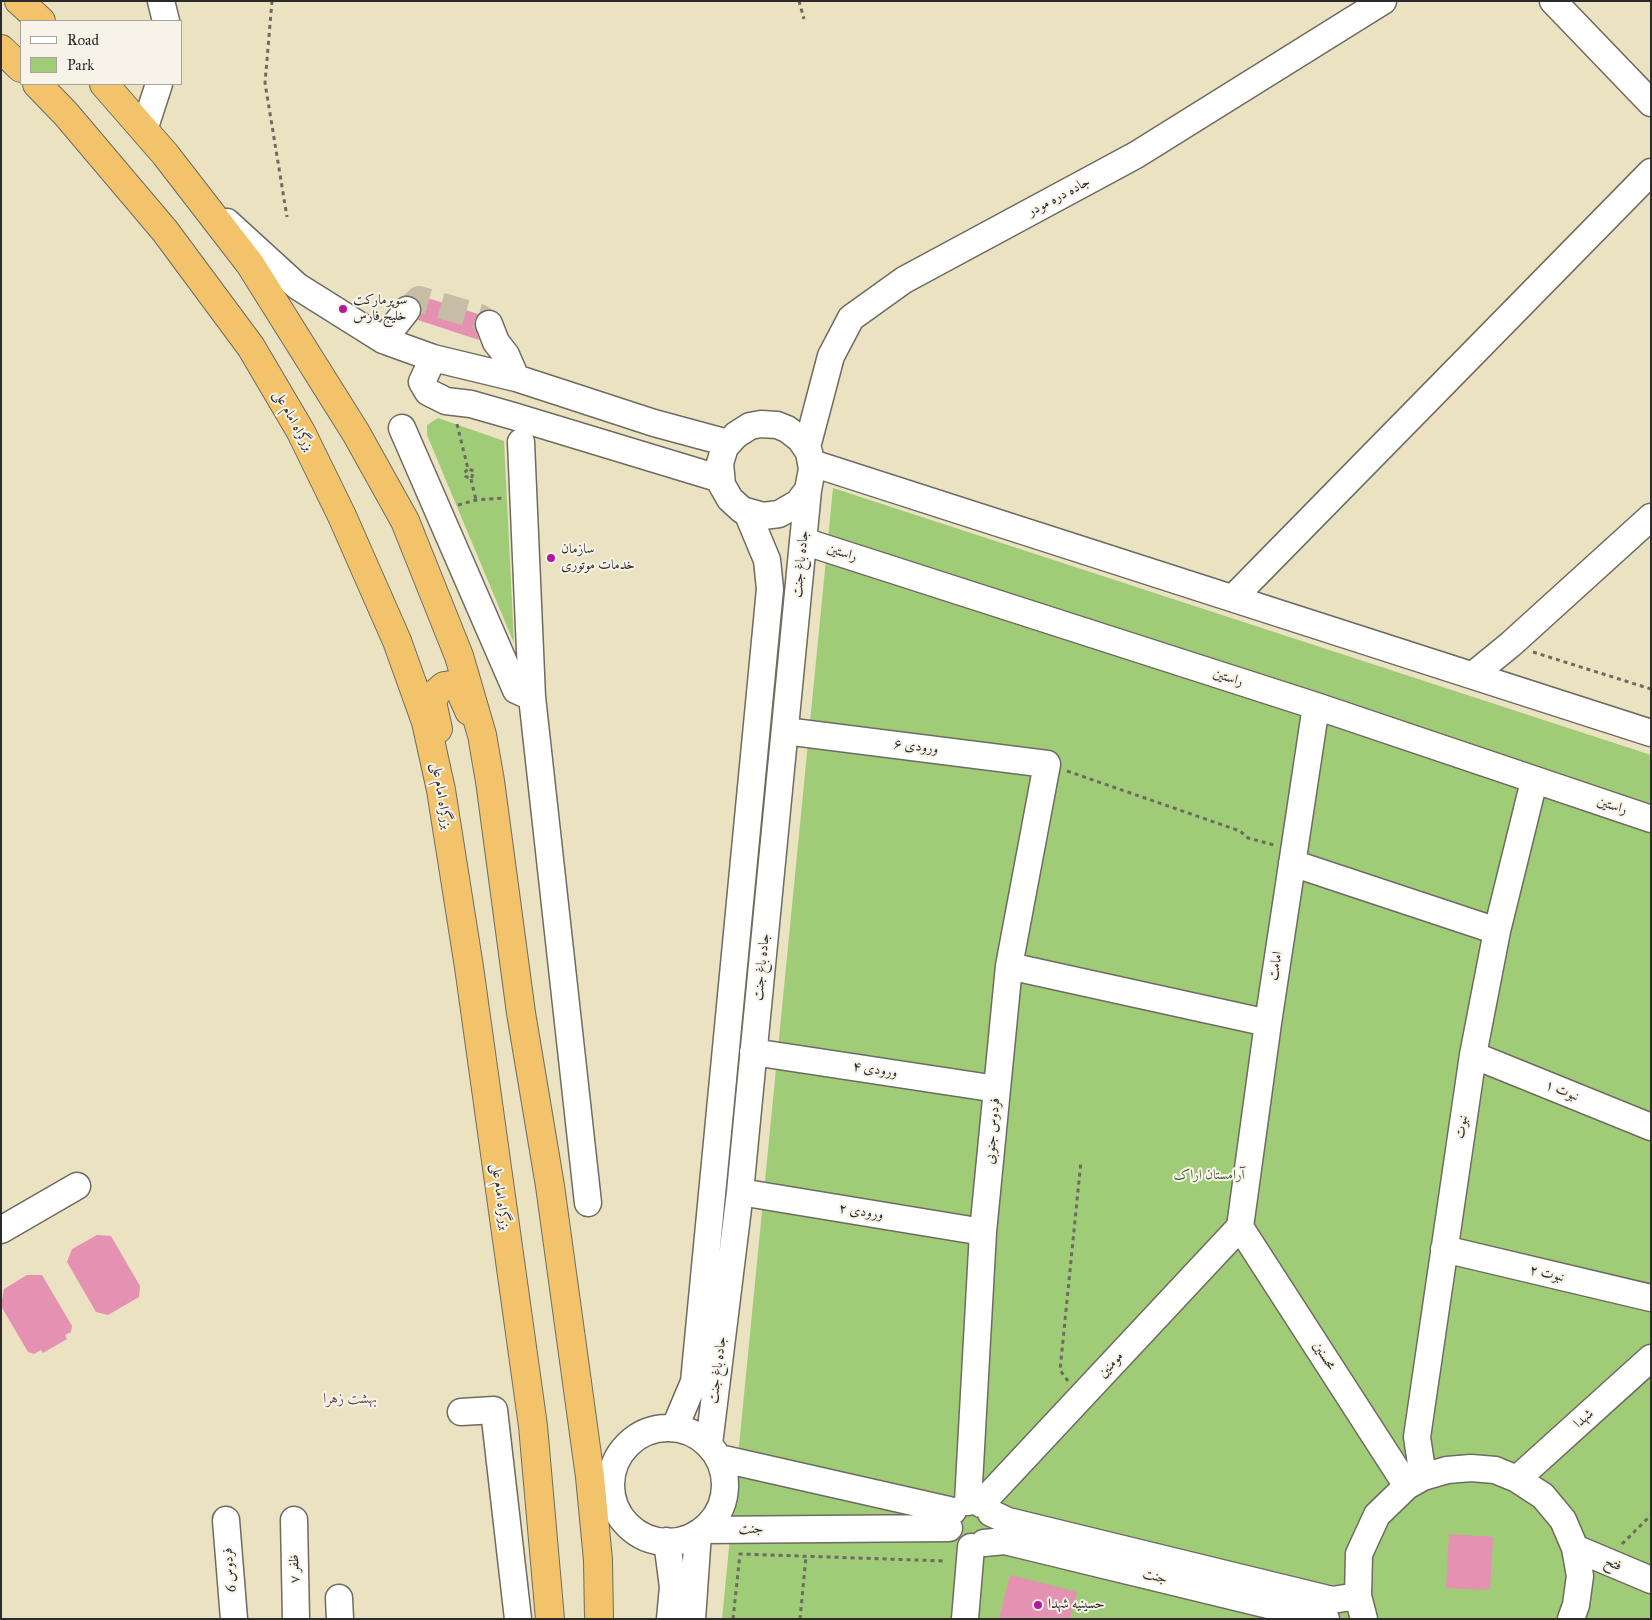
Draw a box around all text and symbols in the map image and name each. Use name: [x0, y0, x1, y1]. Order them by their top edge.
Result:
legend: [20, 20, 182, 85]
text: Road: [67, 31, 99, 49]
text: Park: [67, 56, 94, 74]
street label: جاده دره مودر: [1025, 174, 1093, 220]
place label: سوپرمارکت خلیج فارس: [353, 293, 407, 326]
marker: سوپرمارکت خلیج فارس: [337, 303, 349, 315]
street label: بزرگراه امام علی: [269, 388, 317, 454]
street label: جاده باغ جنت: [789, 530, 813, 598]
street label: راستین: [825, 540, 859, 566]
place label: سازمان خدمات موتوری: [561, 542, 635, 574]
marker: سازمان خدمات موتوری: [545, 552, 557, 564]
street label: راستین: [1211, 665, 1245, 691]
street label: ورودی ۶: [893, 736, 939, 758]
street label: بزرگراه امام علی: [427, 762, 455, 830]
street label: راستین: [1595, 793, 1629, 819]
street label: جاده باغ جنت: [750, 933, 774, 1001]
street label: امامت: [1265, 950, 1287, 982]
street label: ورودی ۴: [851, 1058, 899, 1082]
street label: نبوت ۱: [1543, 1077, 1581, 1105]
street label: فردوس جنوبی: [982, 1097, 1004, 1165]
street label: نبوت: [1452, 1114, 1472, 1140]
street label: بزرگراه امام علی: [487, 1163, 513, 1231]
park label: آرامستان اراک: [1173, 1168, 1245, 1184]
street label: ورودی ۲: [837, 1200, 885, 1224]
street label: نبوت ۲: [1528, 1262, 1566, 1286]
street label: جاده باغ جنت: [706, 1335, 730, 1405]
street label: محسنین: [1309, 1339, 1339, 1373]
street label: مومنین: [1095, 1348, 1127, 1382]
district label: بهشت زهرا: [323, 1390, 377, 1408]
street label: شهدا: [1571, 1406, 1597, 1432]
street label: جنت: [739, 1522, 763, 1538]
street label: فردوس 6: [220, 1547, 240, 1593]
street label: فتح: [1602, 1553, 1624, 1575]
street label: ظفر ۷: [286, 1554, 304, 1584]
street label: جنت: [1141, 1566, 1169, 1588]
place label: حسینیه شهدا: [1048, 1597, 1105, 1613]
marker: حسینیه شهدا: [1032, 1599, 1044, 1611]

